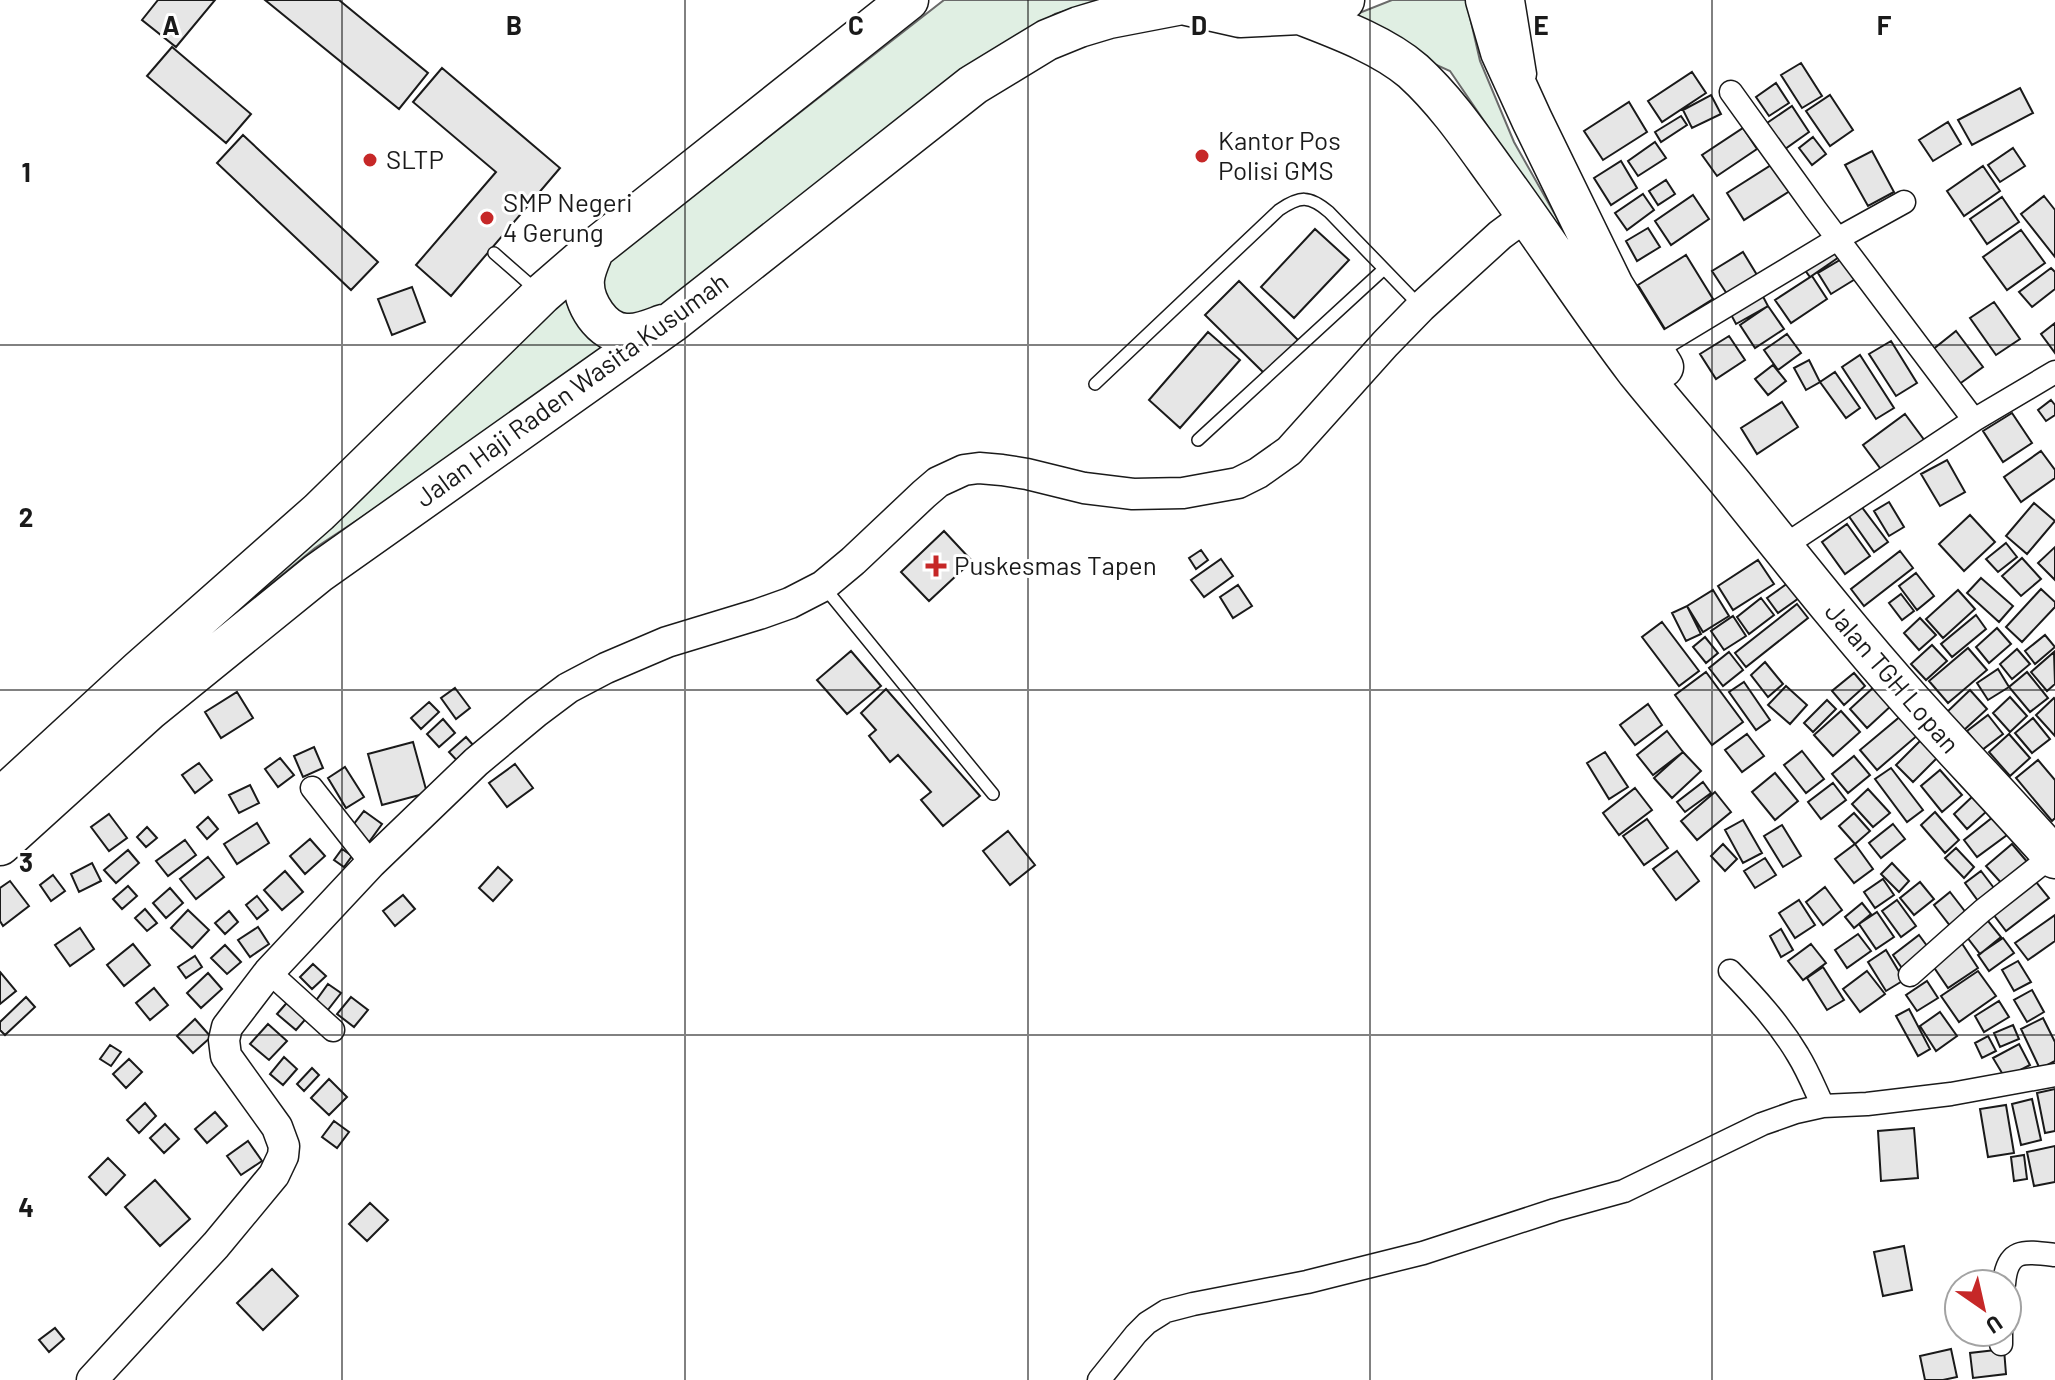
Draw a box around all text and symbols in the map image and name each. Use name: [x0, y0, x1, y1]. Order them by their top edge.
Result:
text: A: [162, 9, 180, 40]
text: B: [506, 9, 522, 40]
text: C: [848, 9, 864, 40]
text: D: [1191, 9, 1207, 40]
text: E: [1533, 9, 1549, 40]
text: F: [1877, 9, 1892, 40]
place label: Kantor Pos Polisi GMS: [1218, 124, 1341, 185]
place label: SLTP: [386, 143, 444, 174]
marker: Kantor Pos Polisi GMS: [1193, 147, 1211, 165]
marker: SLTP: [361, 151, 379, 169]
text: 1: [21, 156, 31, 187]
place label: SMP Negeri 4 Gerung: [503, 186, 633, 247]
marker: SMP Negeri 4 Gerung: [478, 209, 496, 227]
street label: Jalan Haji Raden Wasita Kusumah: [409, 265, 733, 513]
text: 2: [19, 501, 33, 532]
place label: Puskesmas Tapen: [954, 549, 1157, 580]
marker: Puskesmas Tapen: [925, 555, 947, 577]
street label: Jalan TGH Lopan: [1819, 596, 1967, 759]
text: 3: [19, 846, 33, 877]
text: 4: [18, 1191, 34, 1222]
north arrow: [1943, 1268, 2023, 1348]
text: U: [1982, 1311, 2008, 1340]

